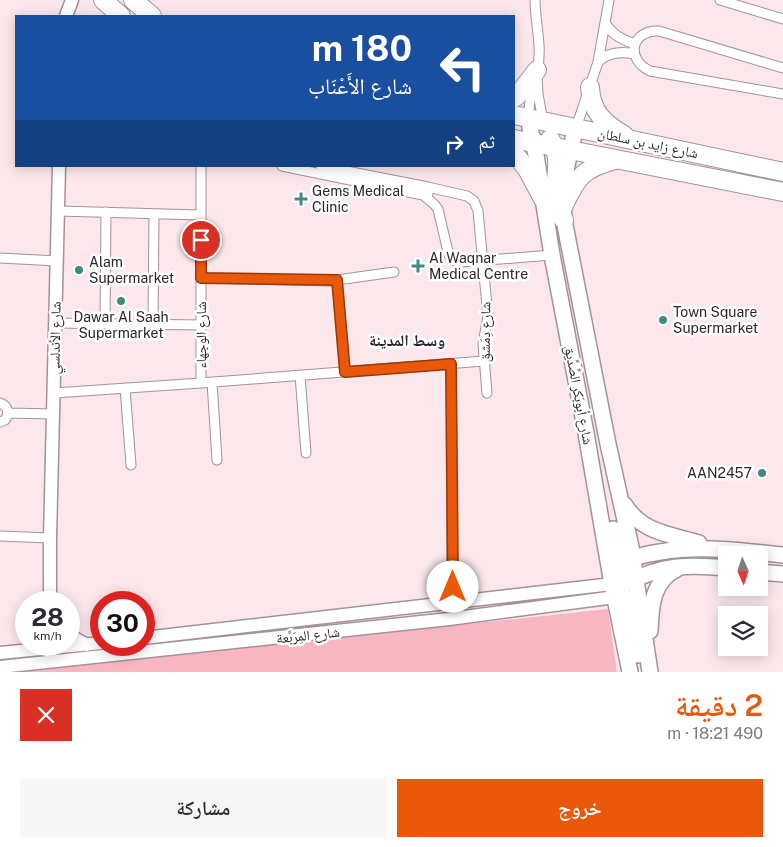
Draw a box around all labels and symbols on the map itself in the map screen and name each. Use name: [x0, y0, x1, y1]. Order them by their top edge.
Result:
street label: شارع زايد بن سلطان: [596, 125, 700, 163]
place label: Gems Medical Clinic: [312, 183, 404, 215]
marker: Gems Medical Clinic: [294, 192, 308, 206]
pin: [180, 219, 222, 261]
place label: Al Waqnar Medical Centre: [429, 250, 528, 282]
place label: Alam Supermarket: [89, 254, 174, 286]
marker: Al Waqnar Medical Centre: [411, 259, 425, 273]
marker: Alam Supermarket: [73, 264, 85, 276]
marker: Dawar Al Saah Supermarket: [115, 295, 127, 307]
street label: شارع الأندلسي: [46, 301, 67, 375]
street label: شارع الوجهاء: [193, 302, 211, 368]
street label: شارع دِمَشق: [476, 302, 496, 362]
place label: Town Square Supermarket: [673, 304, 758, 336]
place label: Dawar Al Saah Supermarket: [73, 309, 169, 341]
marker: Town Square Supermarket: [657, 314, 669, 326]
district label: وسط المدينة: [369, 331, 445, 350]
street label: شارع أبوبَكر الصِّدِّيق: [560, 344, 596, 446]
place label: AAN2457: [687, 465, 752, 481]
marker: AAN2457: [756, 467, 768, 479]
north arrow: [718, 546, 768, 596]
position arrow: [426, 560, 478, 612]
speed limit sign: 30: [90, 591, 155, 656]
street label: شارع المِرَبَّعة: [275, 624, 341, 648]

